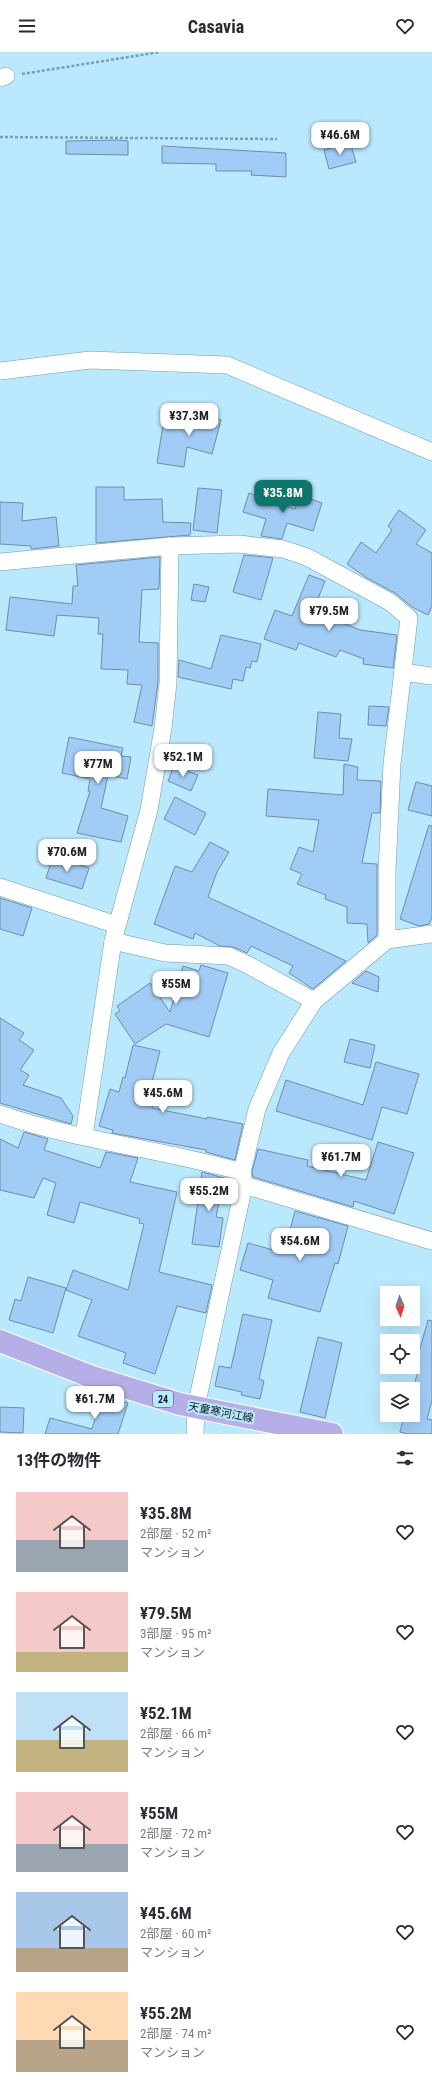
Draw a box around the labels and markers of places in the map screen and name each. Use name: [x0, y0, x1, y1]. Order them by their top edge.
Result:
pin: ¥46.6M: [307, 122, 373, 156]
pin: ¥37.3M: [156, 403, 222, 437]
pin: ¥35.8M: [250, 480, 316, 514]
pin: ¥79.5M: [296, 598, 362, 632]
pin: ¥52.1M: [150, 744, 216, 778]
pin: ¥77M: [74, 751, 122, 785]
pin: ¥70.6M: [34, 839, 100, 873]
pin: ¥55M: [152, 971, 200, 1005]
pin: ¥45.6M: [130, 1080, 196, 1114]
pin: ¥61.7M: [308, 1144, 374, 1178]
pin: ¥55.2M: [176, 1178, 242, 1212]
pin: ¥54.6M: [267, 1228, 333, 1262]
pin: ¥61.7M: [62, 1386, 128, 1420]

